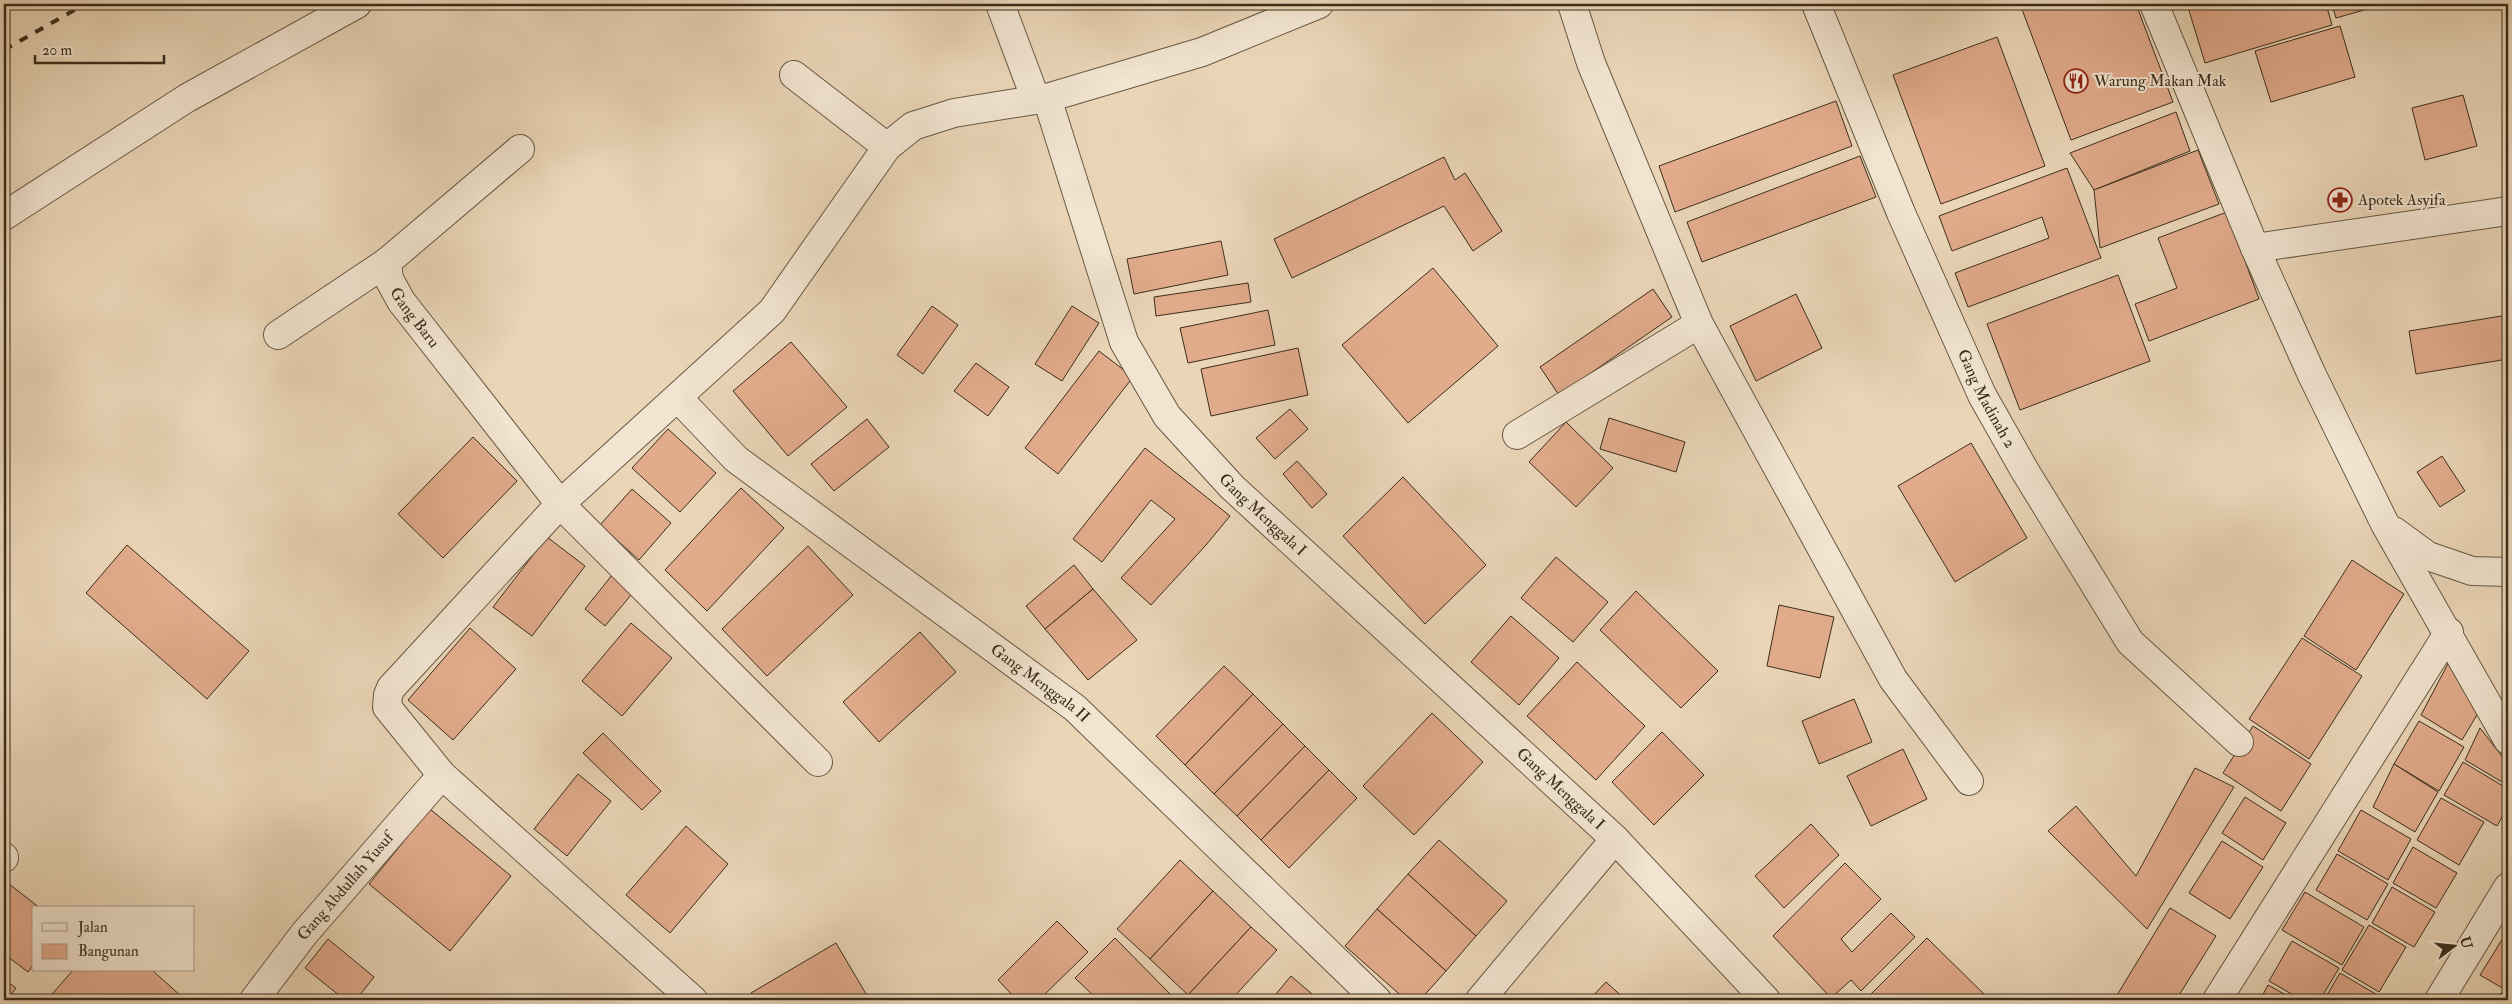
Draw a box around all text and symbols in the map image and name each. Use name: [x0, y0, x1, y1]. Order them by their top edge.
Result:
scale bar: [35, 32, 164, 64]
text: 20 m: [42, 41, 72, 60]
restaurant icon: Warung Makan Mak: [2063, 68, 2089, 94]
place label: Warung Makan Mak: [2093, 71, 2227, 91]
pharmacy icon: Apotek Asyifa: [2327, 187, 2353, 213]
place label: Apotek Asyifa: [2357, 190, 2446, 211]
street label: Gang Baru: [385, 284, 444, 352]
street label: Gang Madinah 2: [1953, 346, 2020, 452]
street label: Gang Menggala I: [1215, 469, 1311, 560]
street label: Gang Menggala II: [987, 639, 1094, 727]
street label: Gang Menggala I: [1512, 744, 1609, 834]
street label: Gang Abdullah Yusuf: [293, 826, 400, 945]
legend: [32, 906, 195, 972]
text: Jalan: [77, 918, 108, 938]
north arrow: [2430, 922, 2480, 972]
text: U: [2456, 935, 2476, 951]
text: Bangunan: [78, 942, 139, 961]

